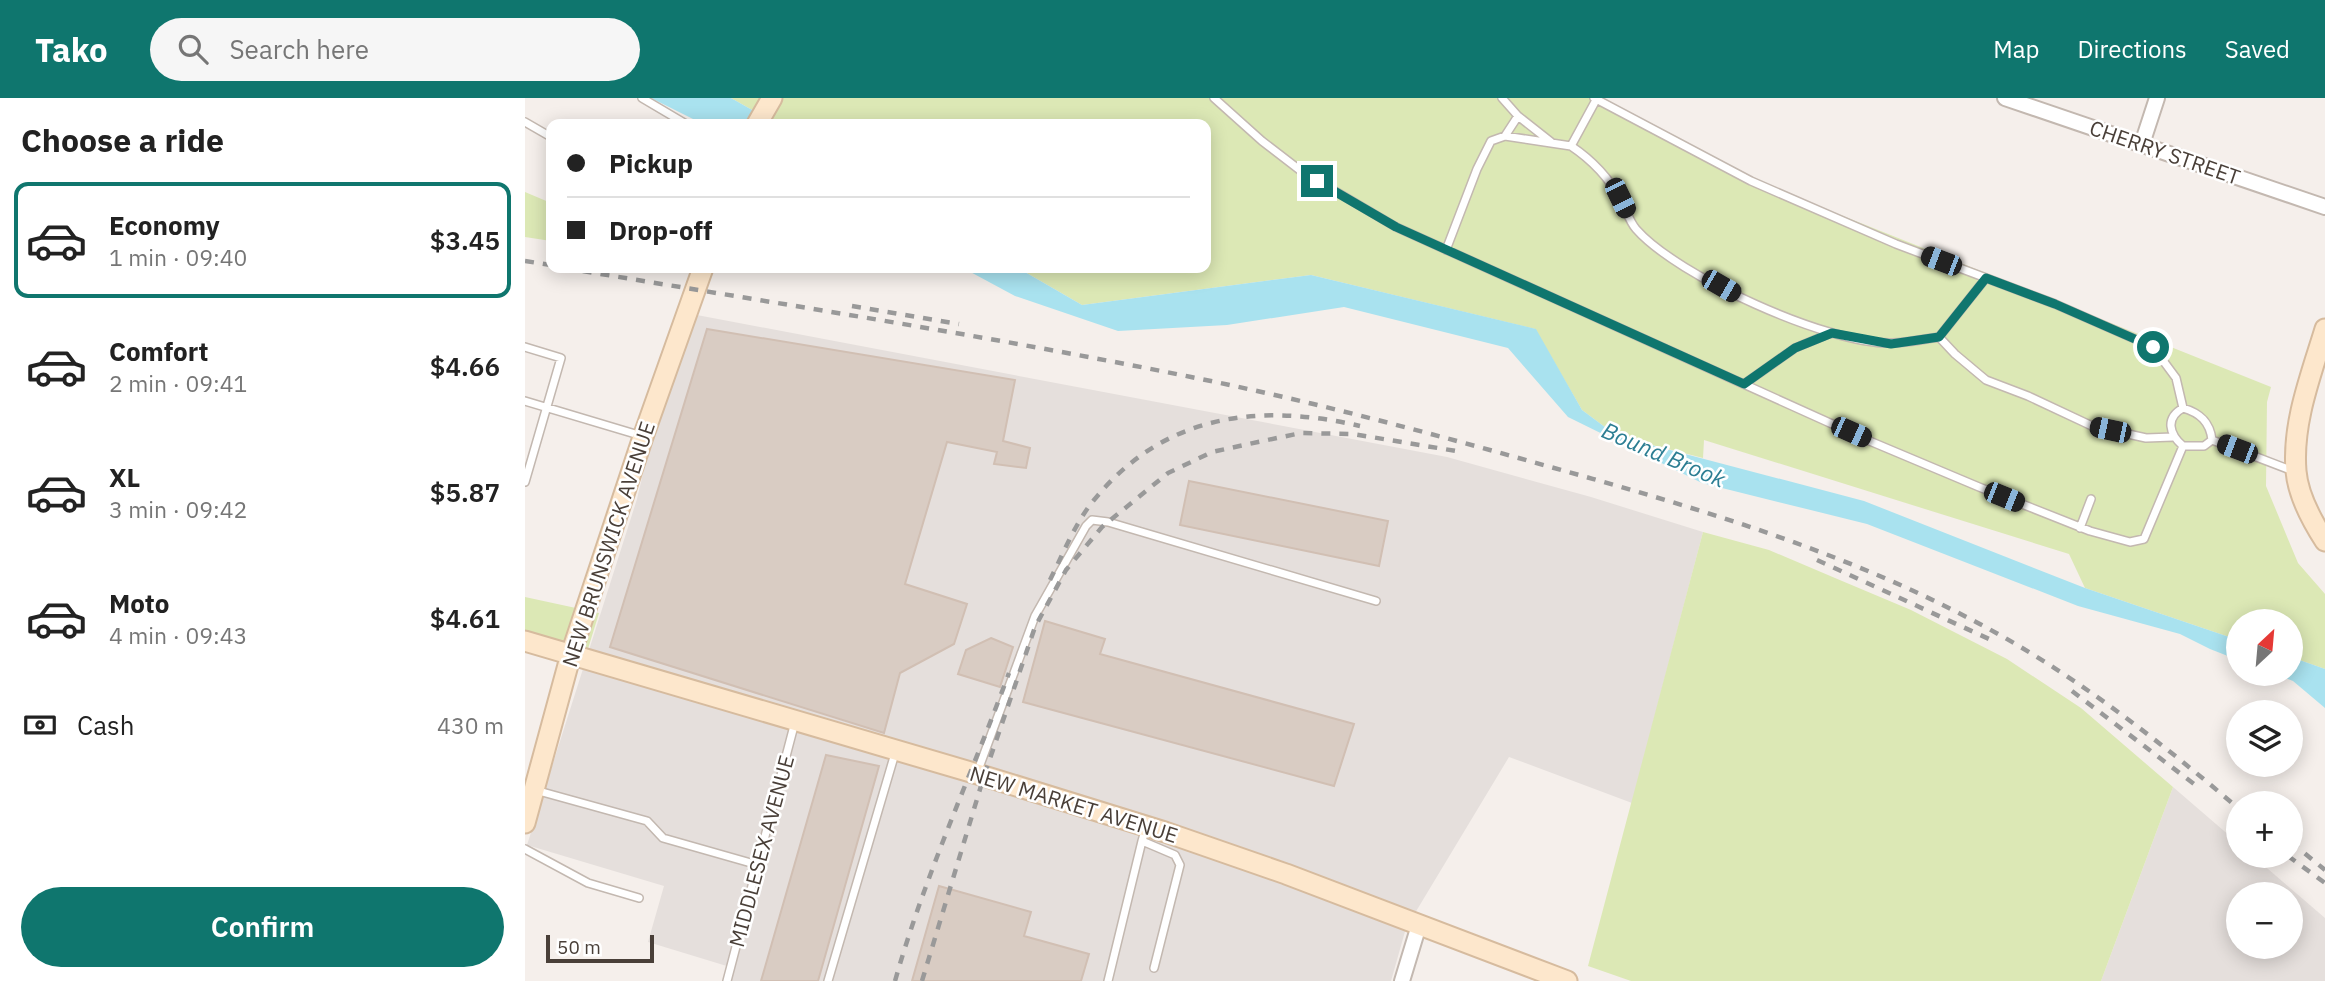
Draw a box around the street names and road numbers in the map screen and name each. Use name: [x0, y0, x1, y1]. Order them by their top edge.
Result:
street label: CHERRY STREET: [2086, 113, 2244, 191]
street label: NEW BRUNSWICK AVENUE: [555, 418, 661, 670]
street label: MIDDLESEX AVENUE: [722, 752, 800, 950]
street label: NEW MARKET AVENUE: [967, 759, 1181, 849]

